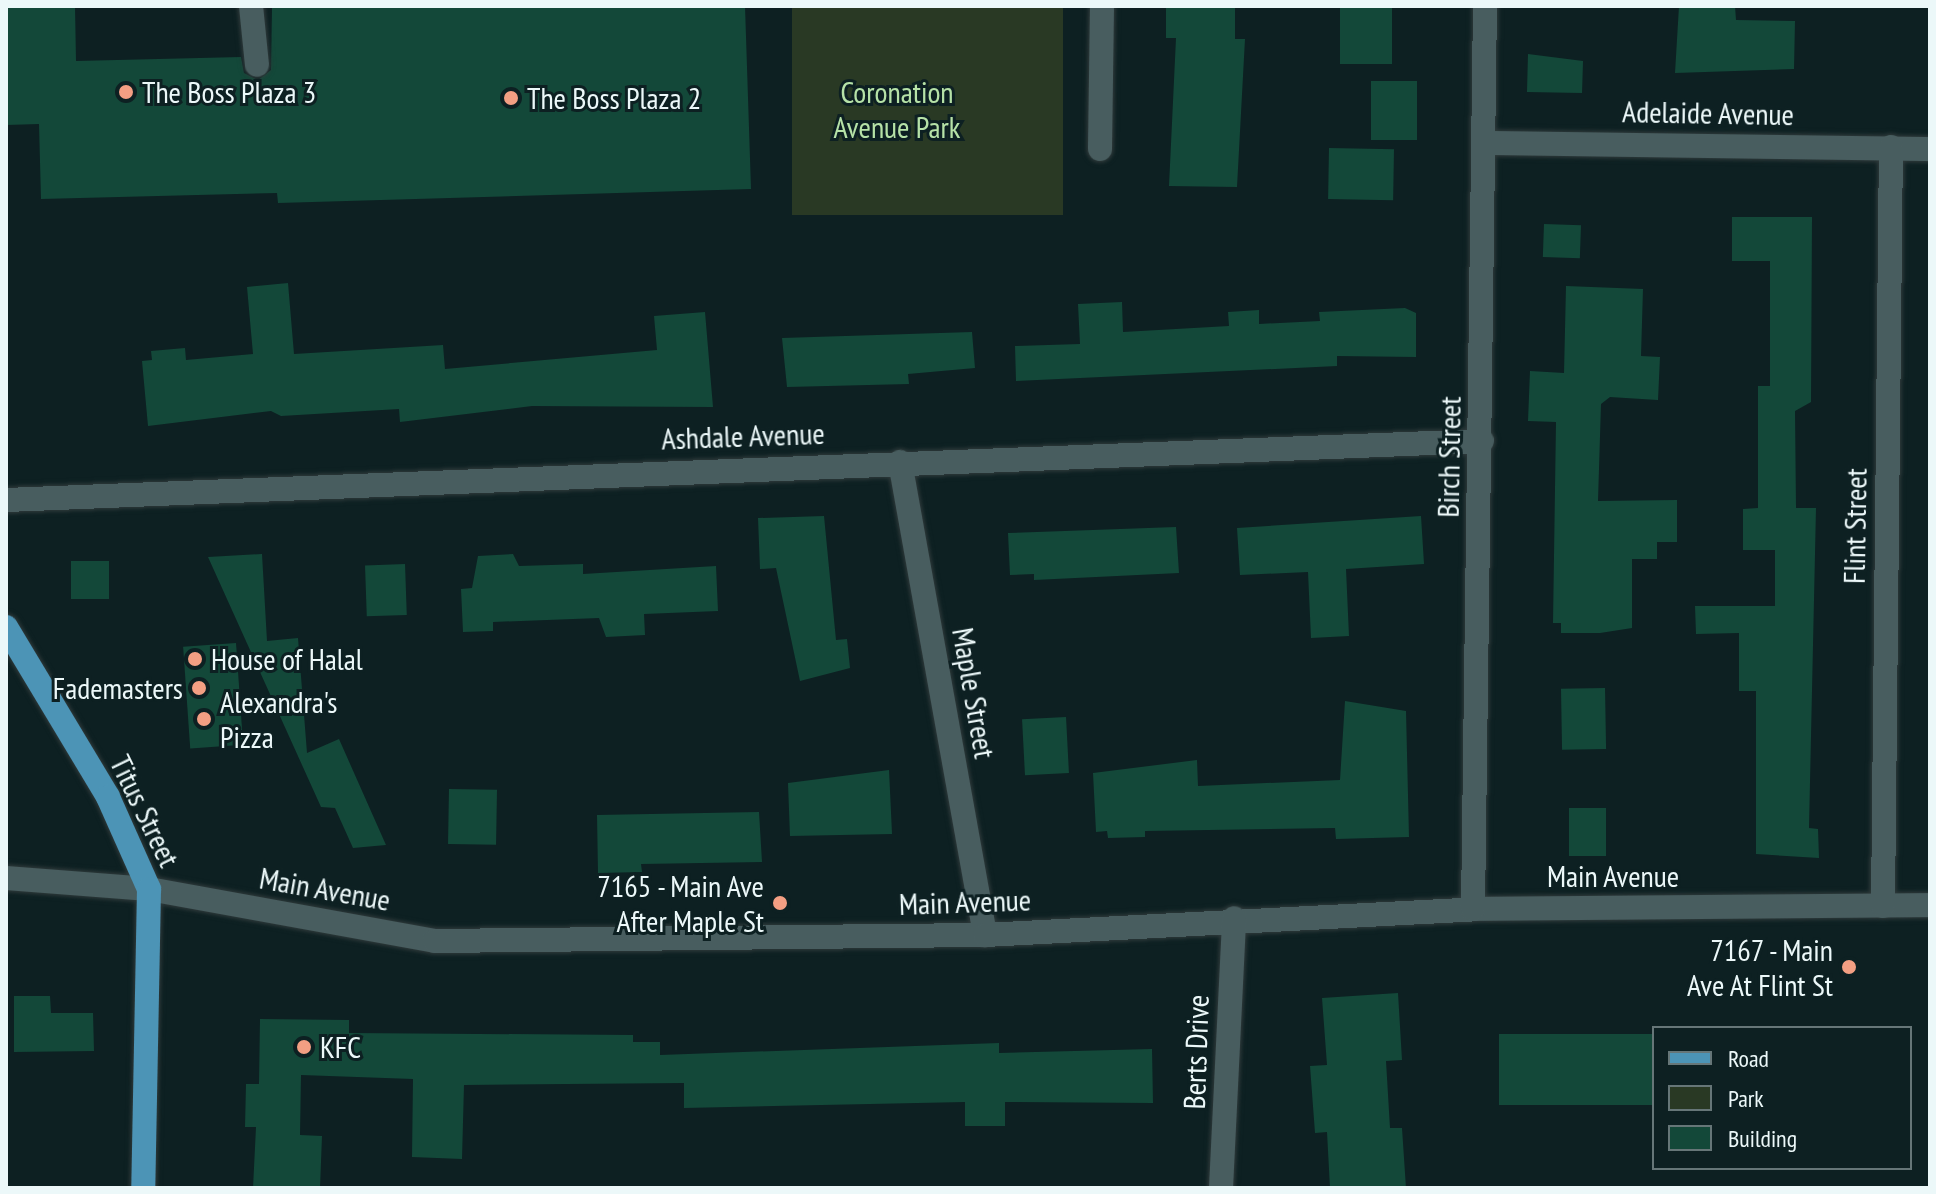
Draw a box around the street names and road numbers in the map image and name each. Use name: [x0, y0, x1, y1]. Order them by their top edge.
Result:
street label: Adelaide Avenue: [1621, 93, 1795, 133]
street label: Birch Street: [1430, 396, 1468, 518]
street label: Ashdale Avenue: [660, 415, 826, 457]
street label: Flint Street: [1836, 468, 1874, 584]
street label: Maple Street: [945, 625, 1003, 761]
street label: Titus Street: [103, 749, 187, 873]
street label: Main Avenue: [1546, 858, 1680, 894]
street label: Main Avenue: [256, 860, 394, 918]
street label: Main Avenue: [898, 882, 1032, 922]
street label: Berts Drive: [1176, 994, 1216, 1110]

